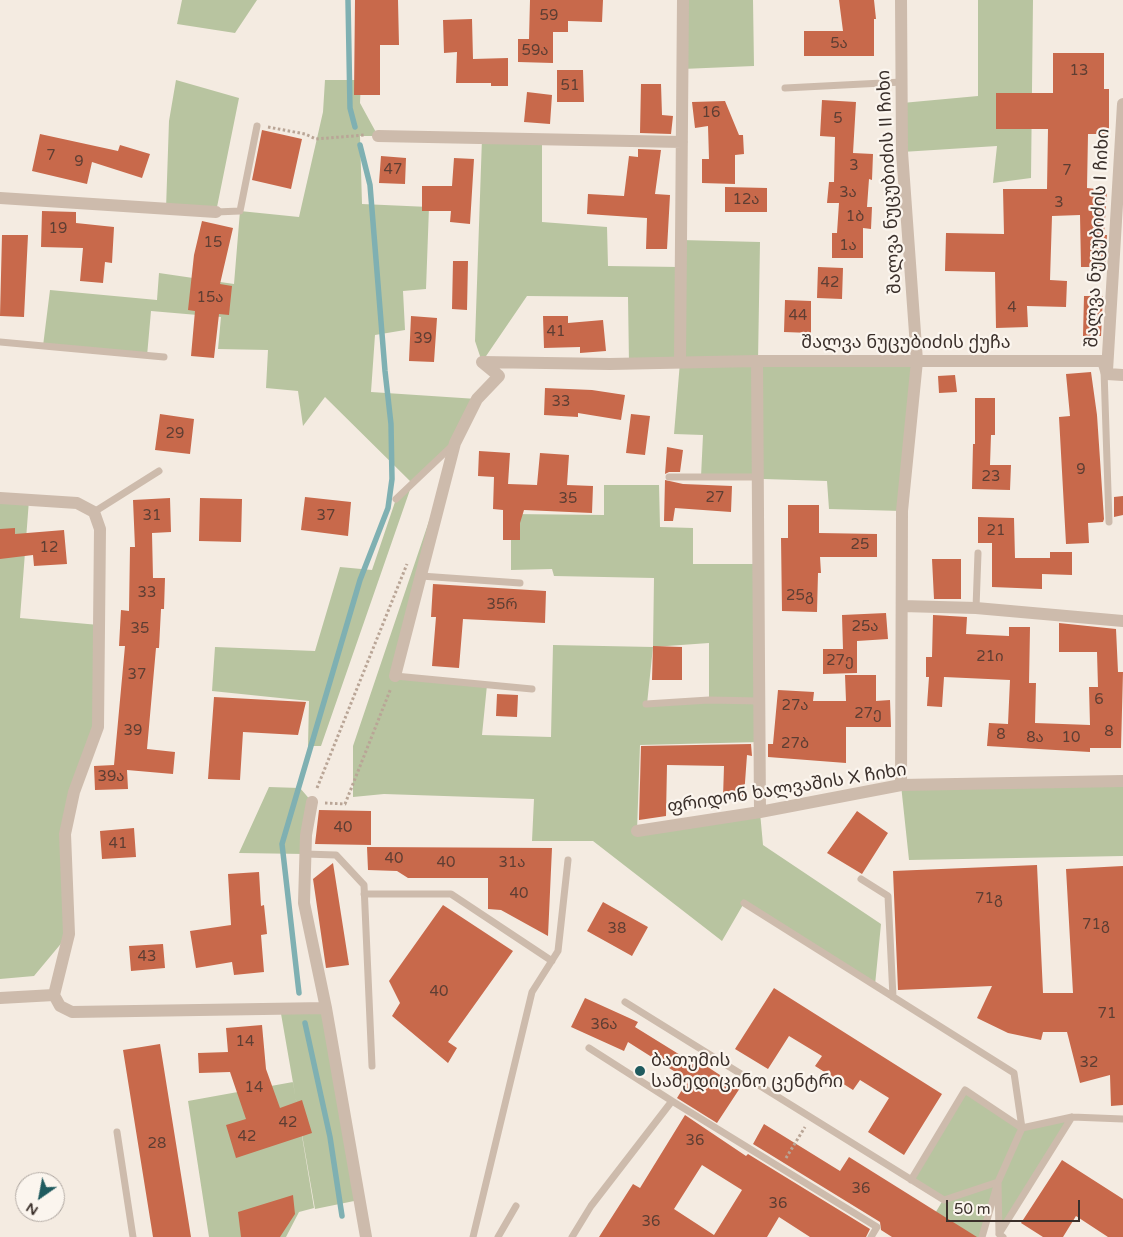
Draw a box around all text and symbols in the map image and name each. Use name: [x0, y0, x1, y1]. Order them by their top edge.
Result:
house number: 59: [540, 7, 558, 25]
house number: 5ა: [830, 35, 848, 53]
house number: 59ა: [521, 42, 549, 60]
house number: 13: [1070, 62, 1088, 80]
street label: შალვა ნუცუბიძის II ჩიხი: [873, 69, 907, 295]
house number: 51: [561, 77, 579, 95]
house number: 16: [702, 104, 720, 122]
house number: 5: [833, 110, 843, 128]
street label: შალვა ნუცუბიძის I ჩიხი: [1081, 128, 1115, 348]
house number: 7: [46, 147, 56, 165]
house number: 9: [74, 153, 84, 171]
house number: 3: [849, 157, 859, 175]
house number: 47: [384, 161, 402, 179]
house number: 7: [1062, 162, 1072, 180]
house number: 3ა: [839, 184, 857, 202]
house number: 12ა: [732, 191, 760, 209]
house number: 3: [1054, 194, 1064, 212]
house number: 1ბ: [846, 208, 864, 226]
house number: 19: [49, 220, 67, 238]
house number: 15: [204, 234, 222, 252]
house number: 1ა: [839, 237, 857, 255]
house number: 42: [821, 274, 839, 292]
house number: 15ა: [196, 289, 224, 307]
house number: 4: [1007, 299, 1017, 317]
house number: 44: [789, 307, 807, 325]
house number: 41: [547, 323, 565, 341]
house number: 39: [414, 330, 432, 348]
street label: შალვა ნუცუბიძის ქუჩა: [801, 332, 1011, 354]
house number: 33: [552, 393, 570, 411]
house number: 29: [166, 425, 184, 443]
house number: 9: [1076, 461, 1086, 479]
house number: 23: [982, 468, 1000, 486]
house number: 27: [706, 489, 724, 507]
house number: 35: [559, 490, 577, 508]
house number: 31: [143, 507, 161, 525]
house number: 37: [317, 507, 335, 525]
house number: 21: [987, 522, 1005, 540]
house number: 25: [851, 536, 869, 554]
house number: 12: [40, 539, 58, 557]
house number: 33: [138, 584, 156, 602]
house number: 25გ: [786, 587, 814, 605]
house number: 35რ: [487, 596, 517, 614]
house number: 25ა: [851, 618, 879, 636]
house number: 35: [131, 620, 149, 638]
house number: 21ი: [976, 648, 1004, 666]
house number: 27ე: [826, 652, 854, 670]
house number: 37: [128, 666, 146, 684]
house number: 6: [1094, 691, 1104, 709]
house number: 27ა: [781, 697, 809, 715]
house number: 27ე: [854, 705, 882, 723]
house number: 39: [124, 722, 142, 740]
house number: 8: [1104, 723, 1114, 741]
house number: 8: [996, 726, 1006, 744]
house number: 8ა: [1026, 729, 1044, 747]
house number: 10: [1062, 729, 1080, 747]
house number: 27ბ: [781, 735, 809, 753]
street label: ფრიდონ ხალვაშის X ჩიხი: [666, 759, 908, 819]
house number: 39ა: [97, 768, 125, 786]
house number: 40: [334, 819, 352, 837]
house number: 41: [109, 835, 127, 853]
house number: 40: [385, 850, 403, 868]
house number: 40: [437, 854, 455, 872]
house number: 31ა: [498, 854, 526, 872]
house number: 40: [510, 885, 528, 903]
house number: 71გ: [975, 890, 1003, 908]
house number: 71გ: [1082, 916, 1110, 934]
house number: 38: [608, 920, 626, 938]
house number: 43: [138, 948, 156, 966]
house number: 40: [430, 983, 448, 1001]
house number: 71: [1098, 1005, 1116, 1023]
house number: 36ა: [590, 1016, 618, 1034]
house number: 14: [236, 1033, 254, 1051]
place label: ბათუმის სამედიცინო ცენტრი: [651, 1050, 843, 1092]
house number: 32: [1080, 1054, 1098, 1072]
marker: ბათუმის სამედიცინო ცენტრი: [633, 1064, 647, 1078]
house number: 14: [245, 1079, 263, 1097]
house number: 42: [279, 1114, 297, 1132]
house number: 42: [238, 1128, 256, 1146]
house number: 36: [686, 1132, 704, 1150]
house number: 28: [148, 1135, 166, 1153]
north arrow: [15, 1172, 65, 1222]
house number: 36: [852, 1180, 870, 1198]
scale bar: [948, 1190, 1082, 1222]
house number: 36: [769, 1195, 787, 1213]
text: N: [23, 1199, 41, 1219]
text: 50 m: [954, 1200, 991, 1218]
house number: 36: [642, 1213, 660, 1231]

